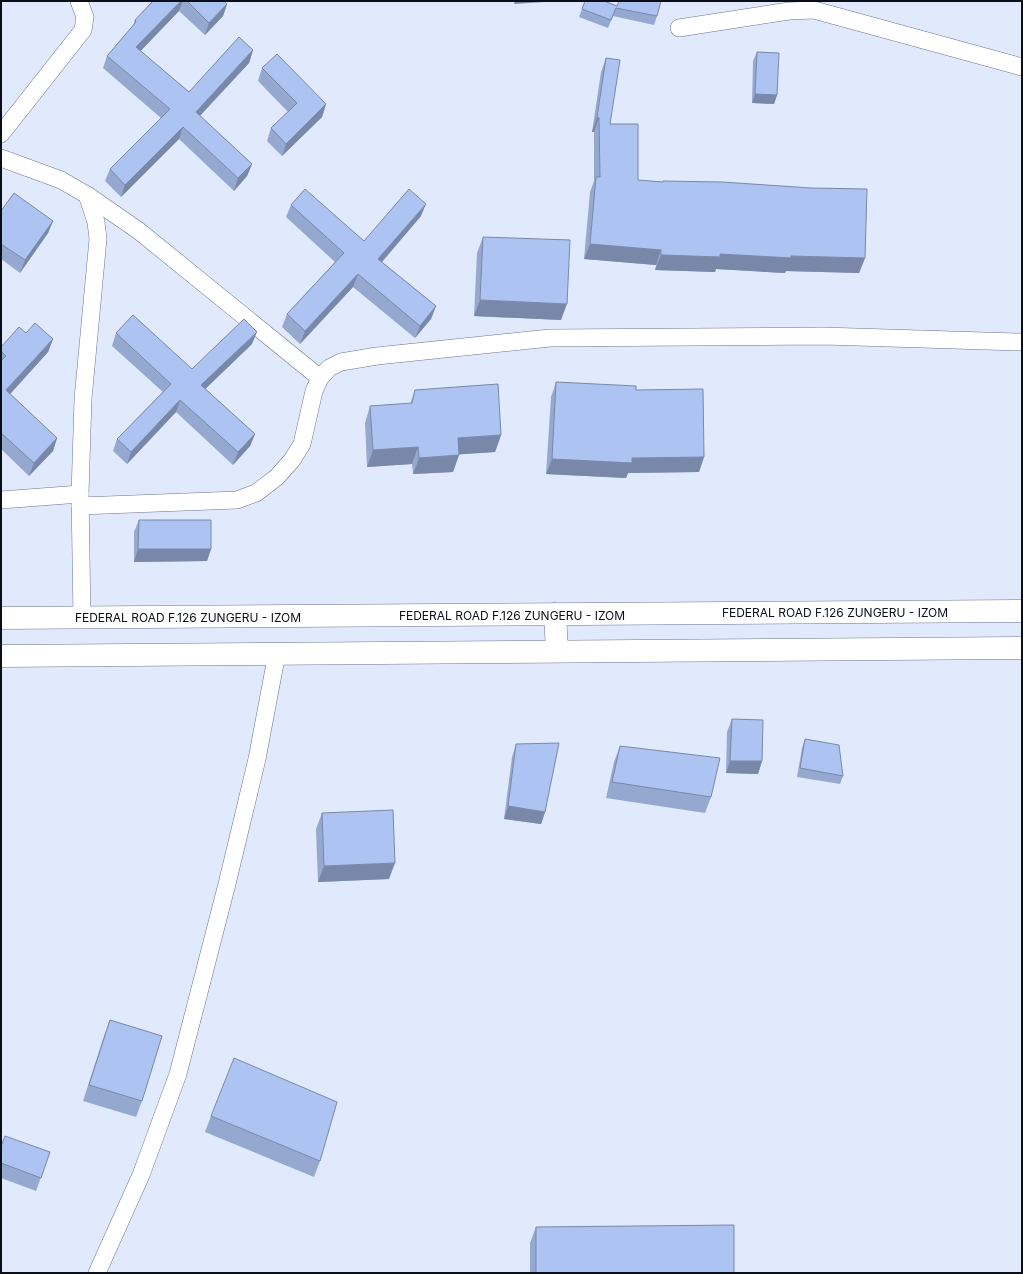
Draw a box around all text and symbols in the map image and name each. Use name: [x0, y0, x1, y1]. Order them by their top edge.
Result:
street label: FEDERAL ROAD F.126 ZUNGERU - IZOM: [722, 605, 948, 620]
street label: FEDERAL ROAD F.126 ZUNGERU - IZOM: [399, 608, 625, 623]
street label: FEDERAL ROAD F.126 ZUNGERU - IZOM: [75, 610, 301, 625]

